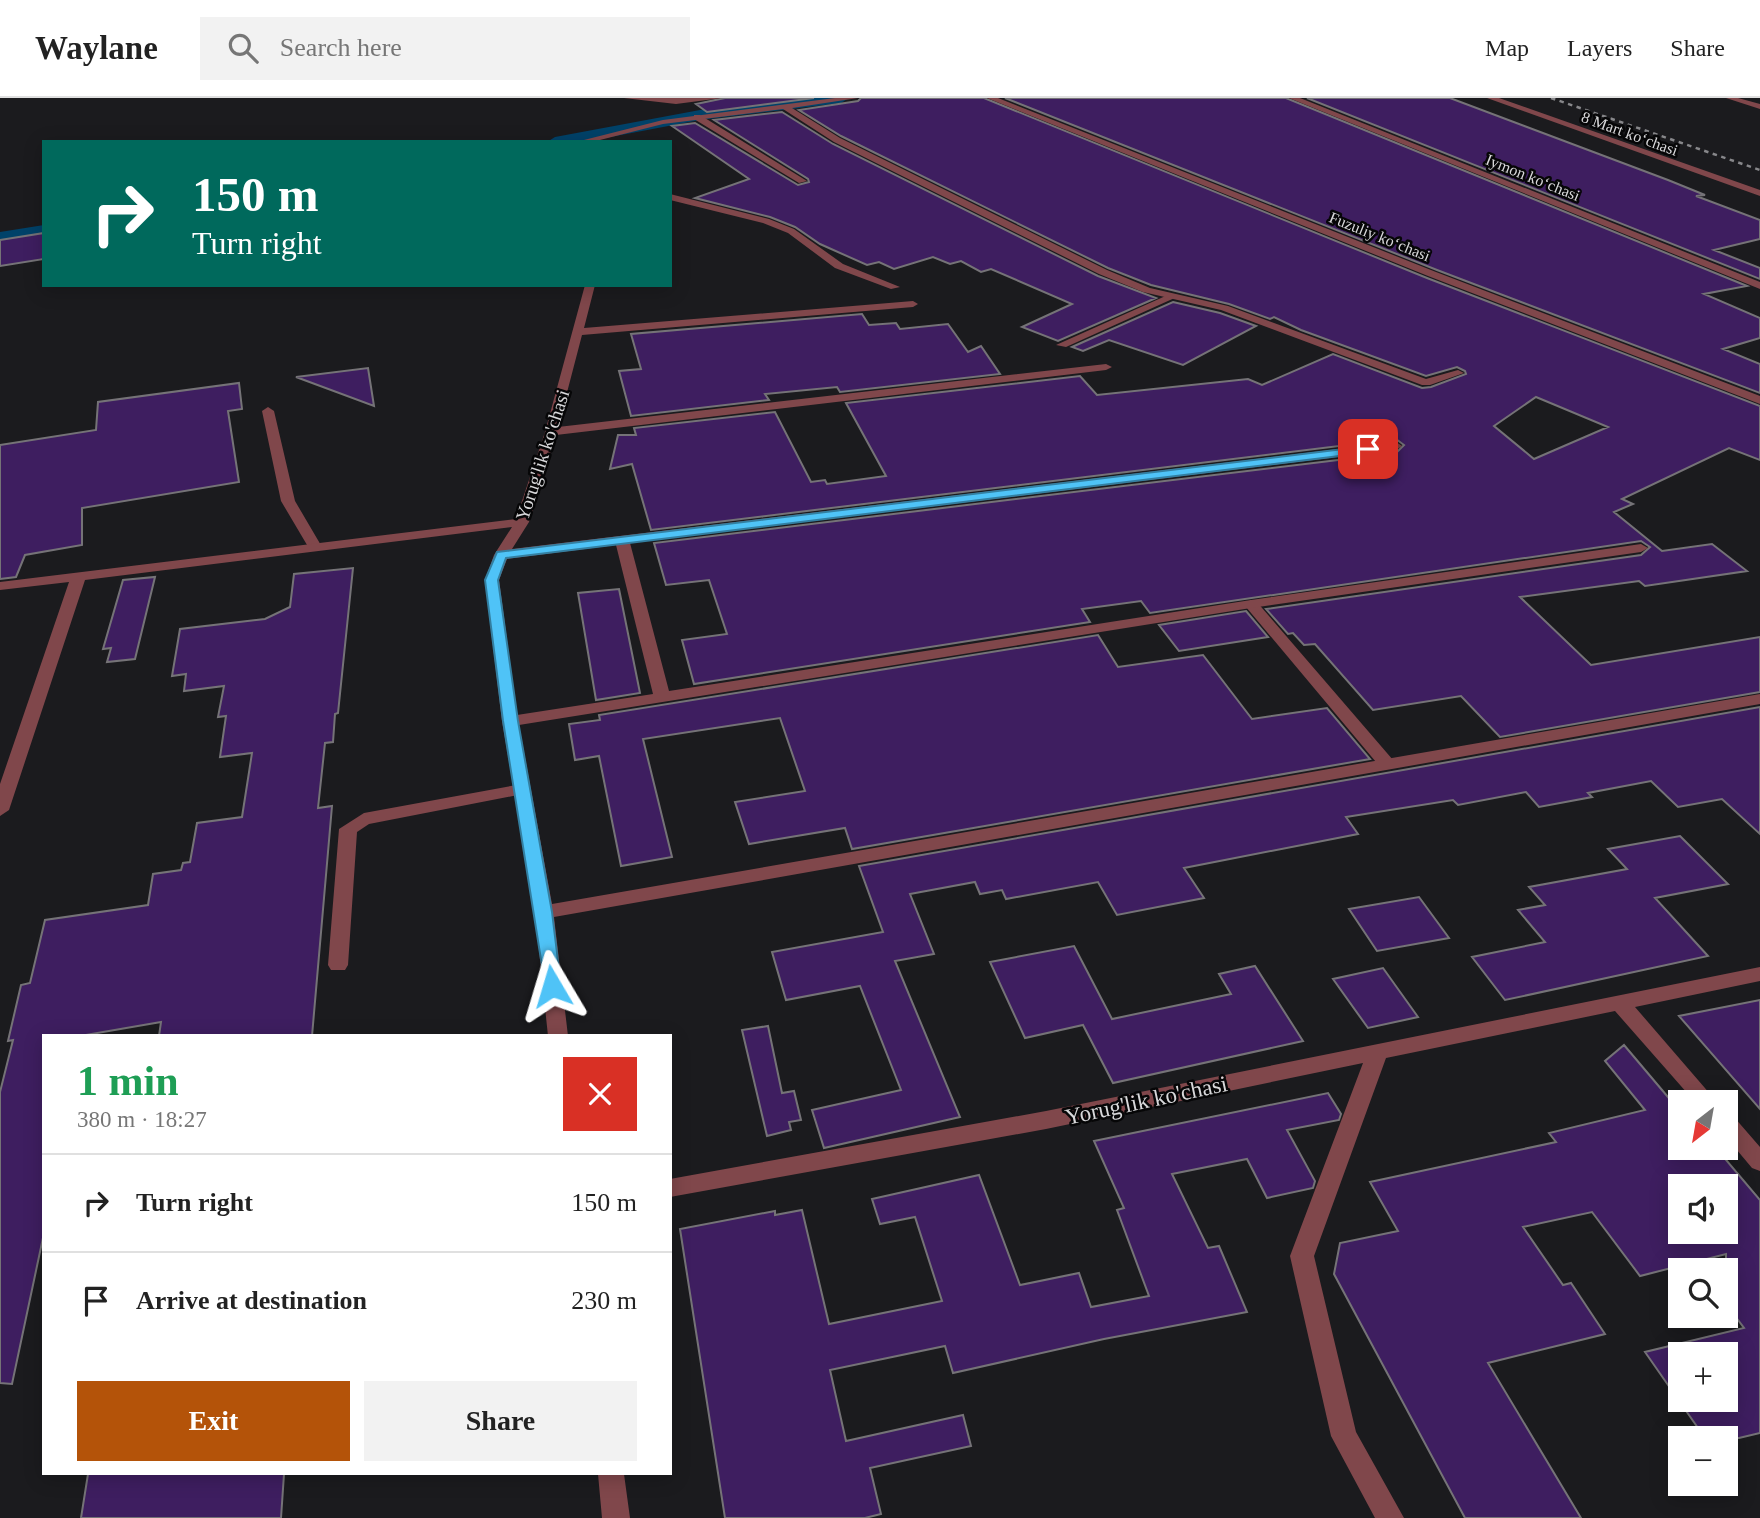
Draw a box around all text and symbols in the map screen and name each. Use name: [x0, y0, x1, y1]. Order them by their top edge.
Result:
search box: [200, 17, 690, 80]
icon: search: [224, 29, 262, 67]
text: Waylane: [35, 30, 158, 66]
text: Search here: [280, 33, 402, 62]
text: Map: [1485, 35, 1529, 61]
text: Layers: [1567, 35, 1632, 61]
text: Share: [1670, 35, 1725, 61]
street label: 8 Mart koʻchasi: [1579, 108, 1681, 159]
street label: Iymon koʻchasi: [1483, 151, 1583, 205]
text: 150 m: [192, 167, 319, 222]
icon: right: [77, 168, 168, 259]
street label: Fuzuliy koʻchasi: [1327, 209, 1433, 266]
text: Turn right: [192, 225, 322, 261]
street label: Yorug'lik ko'chasi: [511, 387, 574, 523]
pin: [1338, 419, 1398, 479]
icon: arrive: [1349, 430, 1387, 468]
position arrow: [515, 949, 589, 1023]
button: close: [563, 1057, 637, 1131]
text: 1 min: [77, 1058, 179, 1104]
street label: Yorug'lik ko'chasi: [1063, 1071, 1229, 1130]
north arrow: [1668, 1090, 1738, 1160]
map controls: [1668, 1090, 1738, 1496]
text: 380 m · 18:27: [77, 1107, 207, 1132]
button: sound: [1668, 1174, 1738, 1244]
icon: right: [77, 1184, 115, 1222]
text: Turn right: [136, 1188, 253, 1217]
text: 150 m: [571, 1188, 637, 1217]
button: search: [1668, 1258, 1738, 1328]
icon: arrive: [77, 1282, 115, 1320]
text: Arrive at destination: [136, 1286, 367, 1315]
text: 230 m: [571, 1286, 637, 1315]
button: +: [1668, 1342, 1738, 1412]
button: Exit: [77, 1381, 350, 1461]
button: Share: [364, 1381, 637, 1461]
button: −: [1668, 1426, 1738, 1496]

